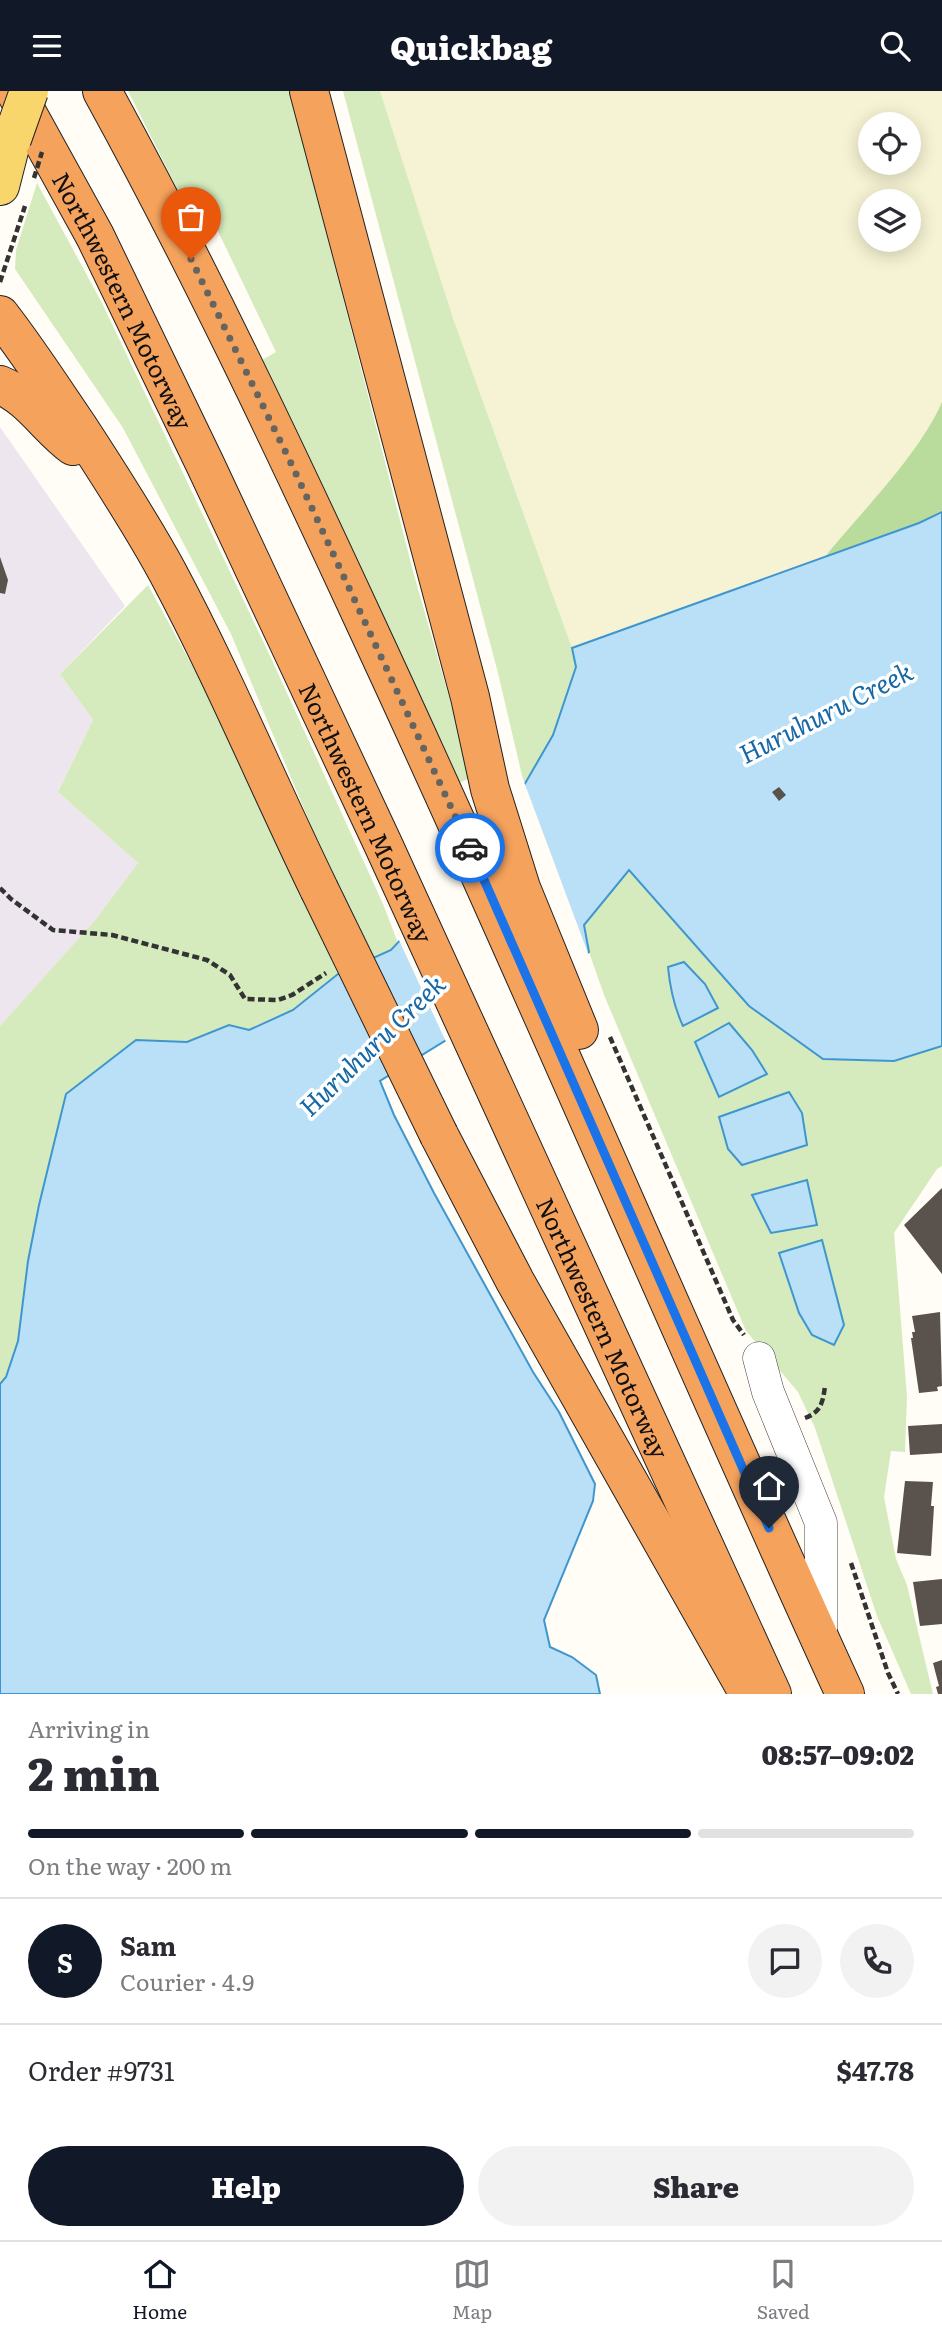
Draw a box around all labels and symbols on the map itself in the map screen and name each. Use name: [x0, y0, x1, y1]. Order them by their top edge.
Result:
street label: Northwestern Motorway: [45, 165, 203, 435]
pin: [161, 187, 221, 259]
water label: Huruhuru Creek: [731, 650, 919, 772]
street label: Northwestern Motorway: [292, 676, 443, 948]
courier: [435, 813, 505, 883]
water label: Huruhuru Creek: [289, 963, 453, 1124]
street label: Northwestern Motorway: [529, 1191, 679, 1464]
pin: [739, 1456, 799, 1528]

